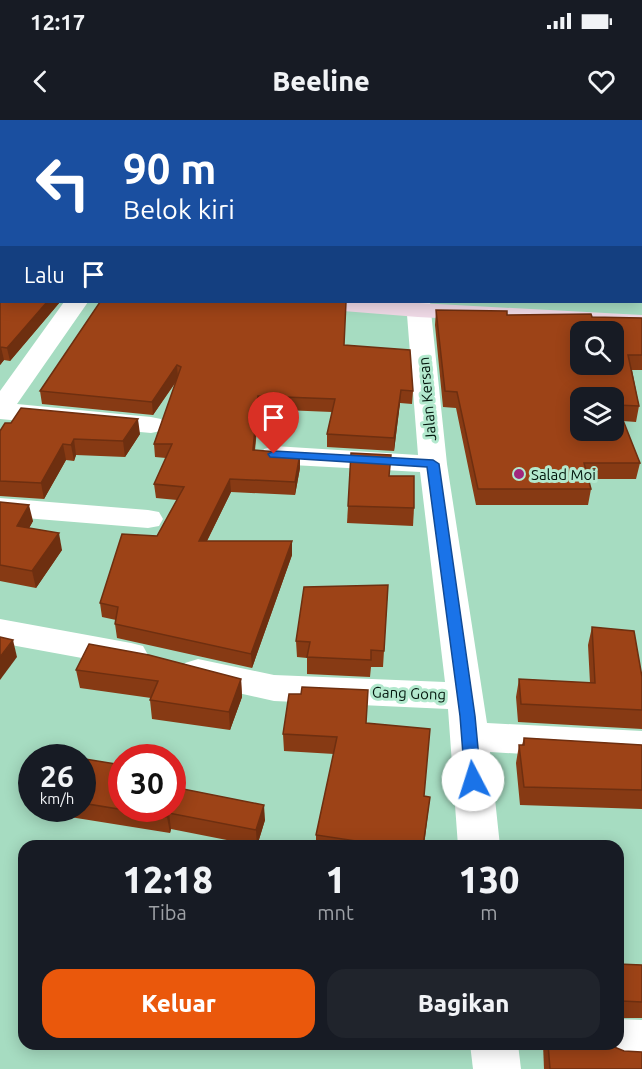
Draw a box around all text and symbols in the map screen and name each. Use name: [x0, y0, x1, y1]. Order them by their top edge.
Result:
text: 12:17: [30, 9, 85, 34]
icon: back: [24, 65, 57, 98]
icon: heart: [585, 65, 618, 98]
text: Beeline: [272, 66, 370, 96]
icon: left: [24, 144, 102, 222]
text: 90 m: [123, 145, 217, 192]
text: Belok kiri: [123, 194, 235, 224]
icon: arrive: [77, 258, 110, 291]
text: Lalu: [24, 262, 65, 287]
map controls: [570, 321, 624, 441]
button: search: [570, 321, 624, 375]
street label: Jalan Kersan: [415, 356, 439, 442]
button: layers: [570, 387, 624, 441]
pin: [248, 392, 299, 454]
icon: arrive: [257, 401, 290, 434]
place label: Salad Moi: [531, 466, 596, 483]
marker: Salad Moi: [512, 467, 526, 481]
street label: Gang Gong: [372, 683, 446, 703]
speed limit sign: 30: [108, 744, 186, 822]
position arrow: [441, 748, 505, 812]
text: 26: [40, 759, 74, 793]
text: km/h: [40, 790, 74, 807]
text: 12:18: [123, 859, 213, 900]
text: 1: [325, 859, 346, 900]
text: 130: [458, 859, 519, 900]
text: Tiba: [148, 901, 187, 924]
text: mnt: [317, 901, 354, 924]
text: m: [480, 901, 498, 924]
button: Keluar: [42, 969, 315, 1038]
button: Bagikan: [327, 969, 600, 1038]

